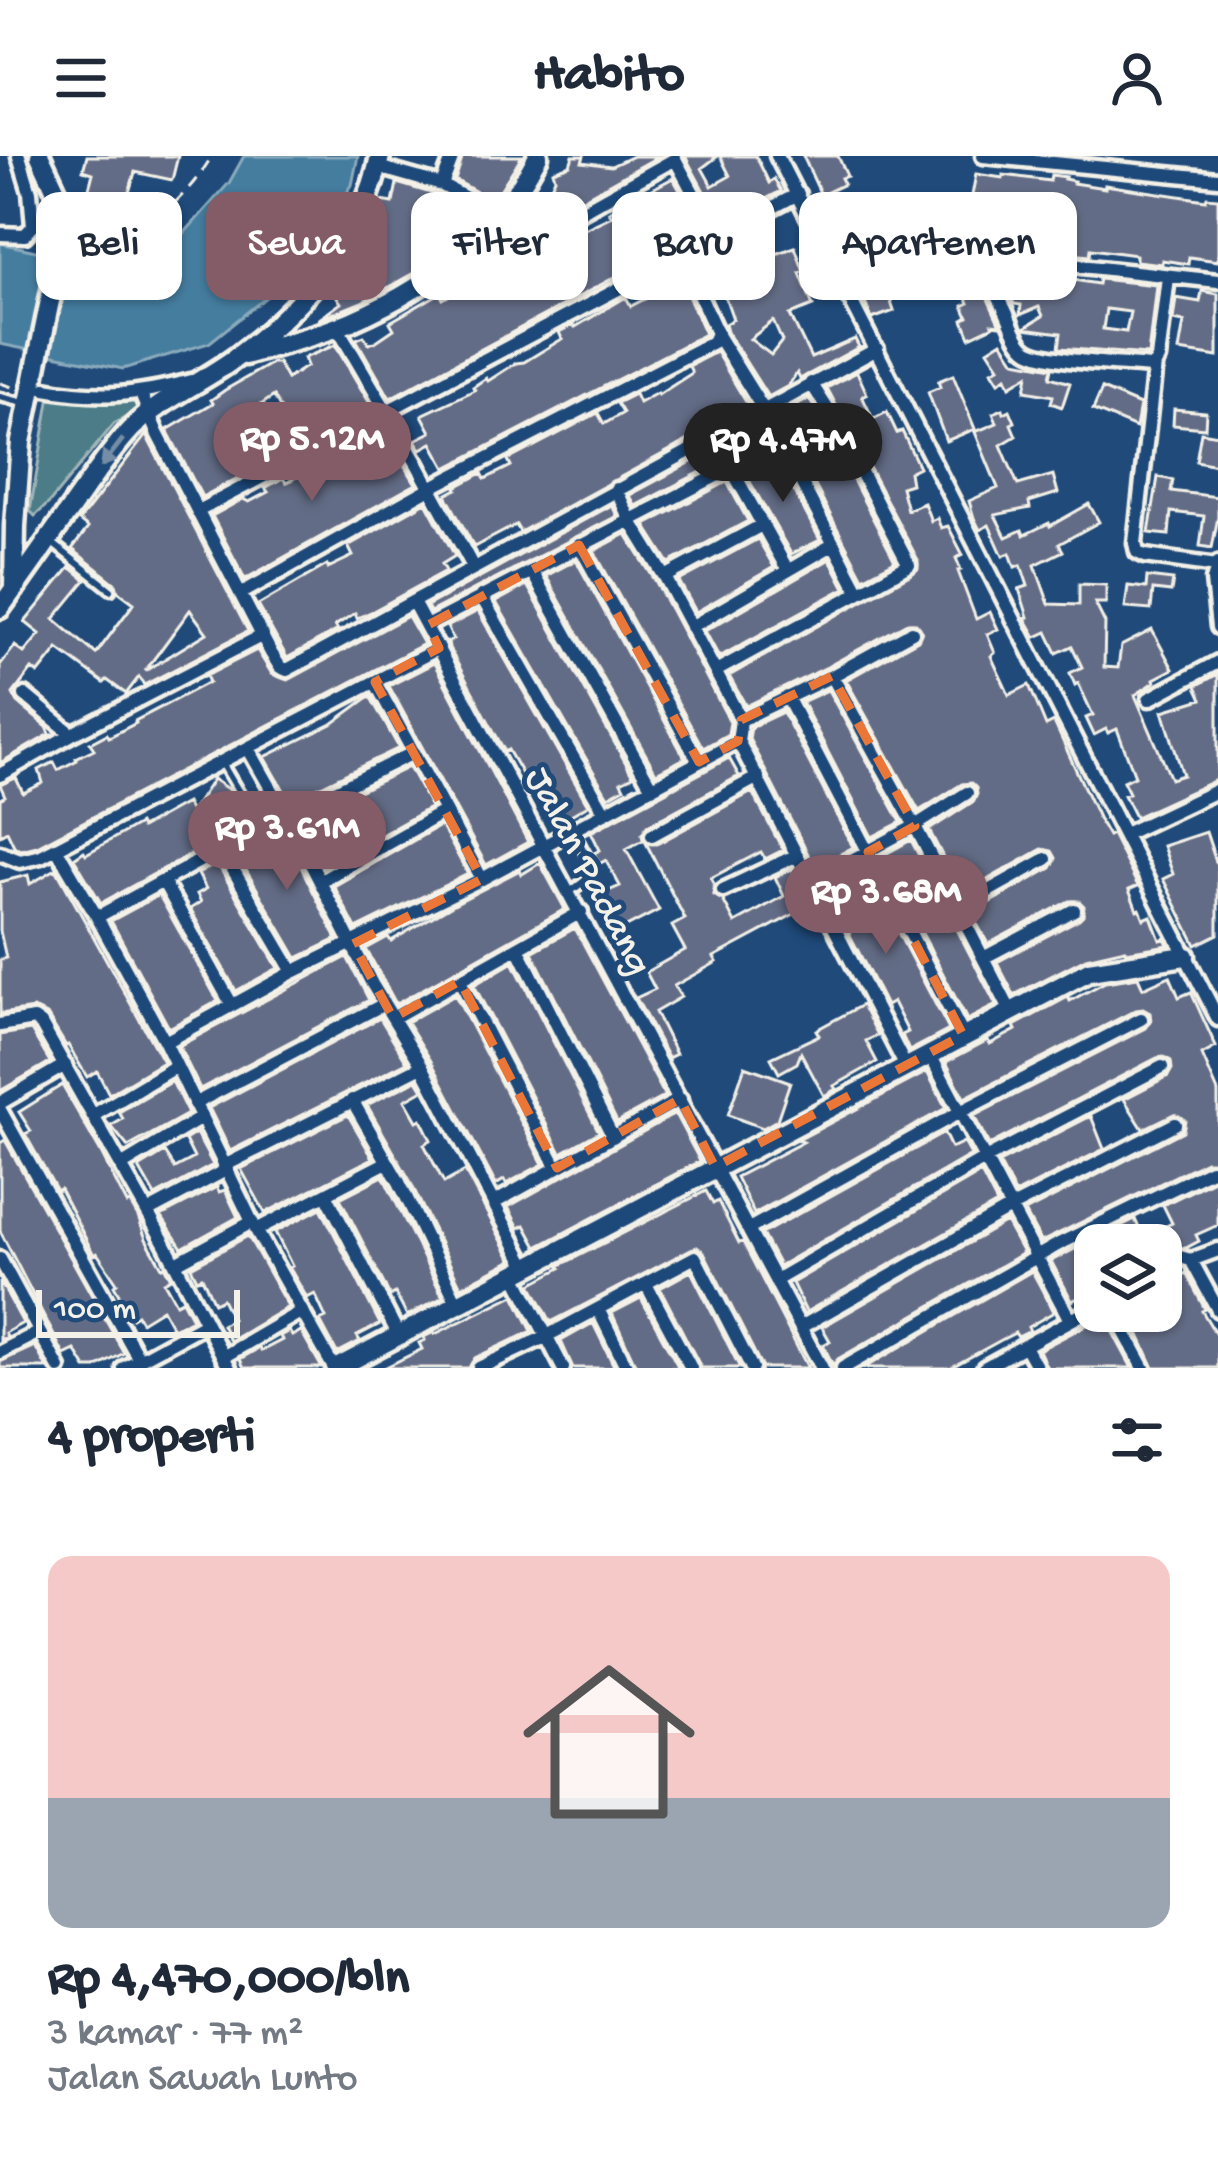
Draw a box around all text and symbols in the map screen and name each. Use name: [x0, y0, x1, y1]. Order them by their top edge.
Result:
icon: menu: [48, 45, 114, 111]
icon: person: [1104, 45, 1170, 111]
text: Habito: [533, 46, 685, 110]
chip: Beli: [36, 192, 182, 300]
chip: Sewa: [206, 192, 387, 300]
chip: Filter: [411, 192, 588, 300]
chip: Baru: [612, 192, 775, 300]
chip: Apartemen: [799, 192, 1077, 300]
pin: Rp 5.12M: [188, 402, 436, 504]
pin: Rp 4.47M: [659, 403, 907, 505]
text: Rp 5.12M: [240, 418, 384, 464]
text: Rp 4.47M: [710, 419, 856, 465]
one-way arrow: [100, 437, 125, 468]
street label: Jalan Padang: [512, 761, 660, 984]
pin: Rp 3.61M: [163, 791, 411, 893]
text: Rp 3.61M: [215, 807, 359, 853]
pin: Rp 3.68M: [762, 855, 1010, 957]
text: Rp 3.68M: [811, 871, 961, 917]
map controls: [1074, 1224, 1182, 1332]
button: layers: [1074, 1224, 1182, 1332]
scale bar: [36, 1284, 240, 1337]
text: 100 m: [54, 1292, 136, 1330]
icon: filters: [1104, 1407, 1170, 1473]
text: 4 properti: [48, 1410, 255, 1470]
icon: home: [501, 1634, 717, 1850]
text: Rp 4,470,000/bln: [48, 1952, 409, 2012]
text: 3 kamar · 77 m²: [48, 2012, 303, 2058]
text: Jalan Sawah Lunto: [48, 2058, 357, 2104]

